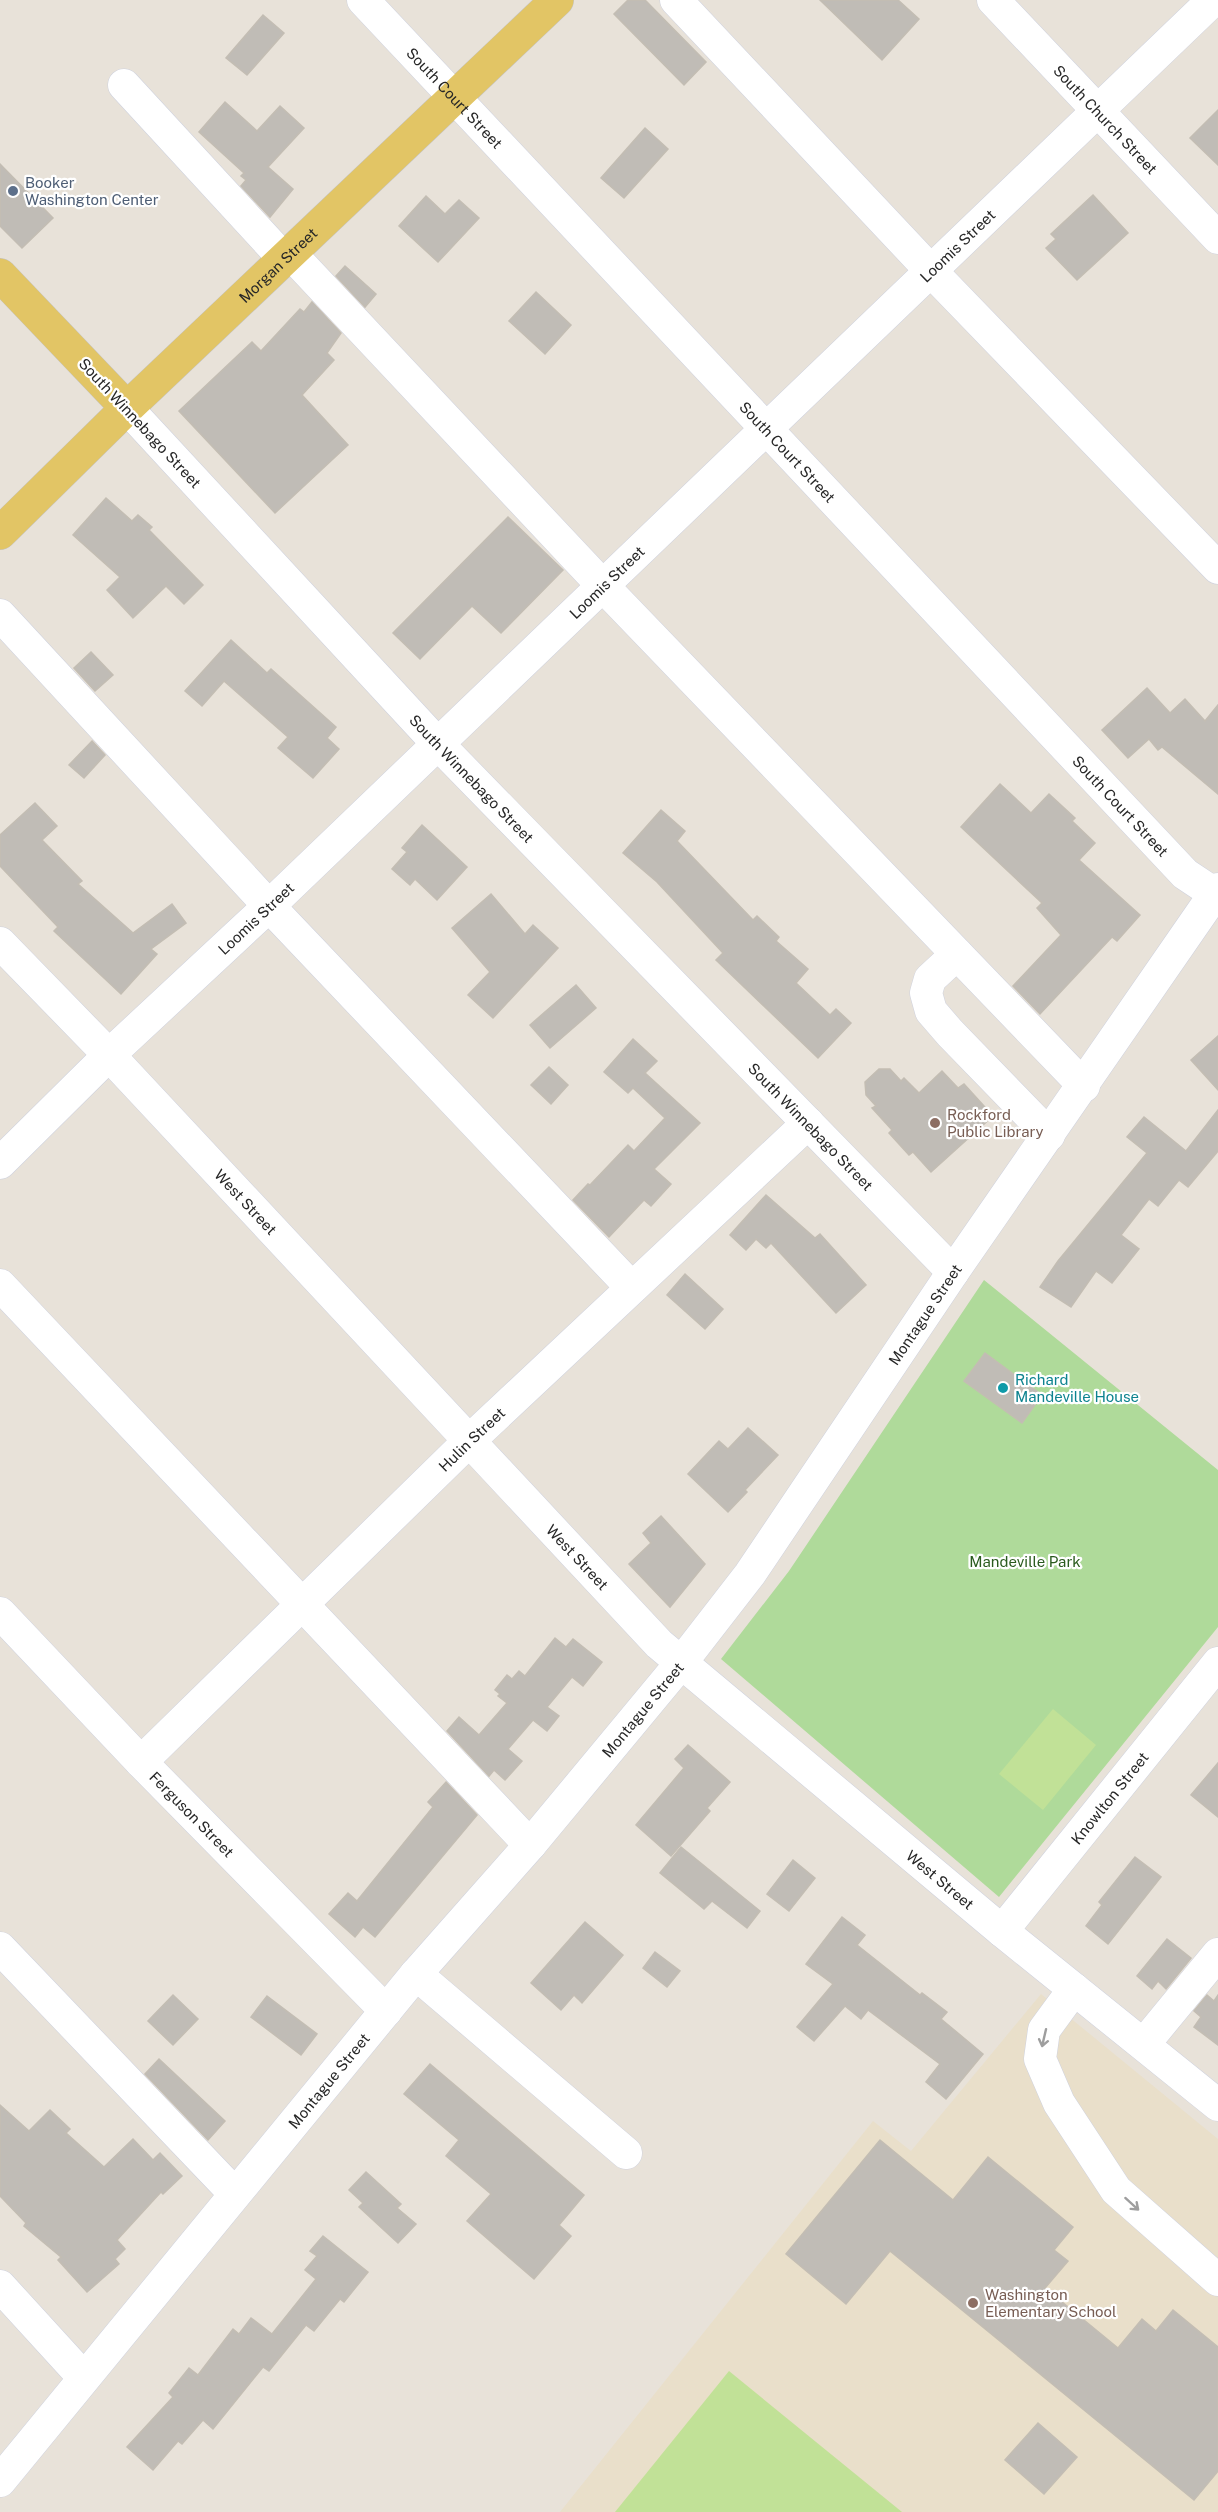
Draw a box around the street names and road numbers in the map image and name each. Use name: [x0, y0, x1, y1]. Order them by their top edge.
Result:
street label: South Court Street: [403, 44, 506, 152]
street label: South Church Street: [1050, 61, 1161, 177]
street label: Loomis Street: [916, 206, 998, 285]
street label: Morgan Street: [235, 224, 320, 306]
street label: South Winnebago Street: [75, 355, 205, 491]
street label: South Court Street: [736, 398, 839, 506]
street label: Loomis Street: [566, 542, 648, 622]
street label: South Winnebago Street: [406, 711, 538, 846]
street label: South Court Street: [1069, 752, 1172, 860]
street label: Loomis Street: [214, 879, 297, 958]
street label: South Winnebago Street: [745, 1059, 877, 1194]
street label: West Street: [211, 1166, 281, 1238]
street label: Montague Street: [885, 1260, 965, 1368]
street label: Hulin Street: [435, 1404, 508, 1475]
street label: West Street: [543, 1521, 612, 1593]
street label: Montague Street: [598, 1659, 687, 1760]
street label: Knowlton Street: [1067, 1748, 1152, 1847]
street label: Ferguson Street: [146, 1768, 238, 1860]
street label: West Street: [903, 1846, 978, 1913]
street label: Montague Street: [285, 2029, 373, 2132]

